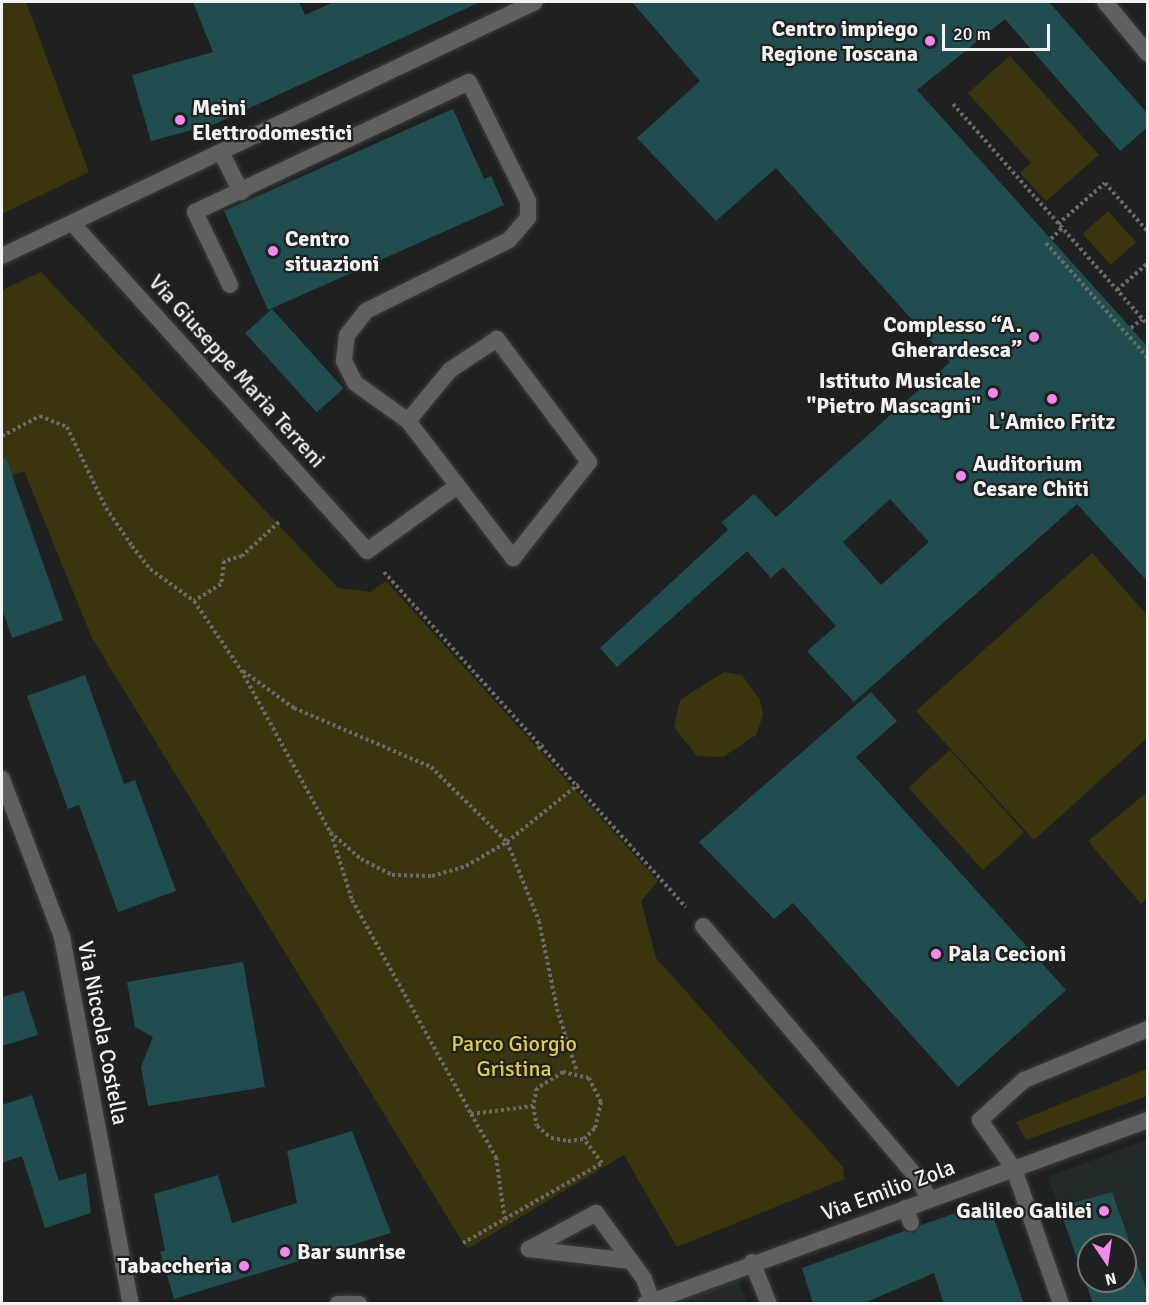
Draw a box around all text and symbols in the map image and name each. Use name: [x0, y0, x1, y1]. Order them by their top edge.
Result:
scale bar: [945, 12, 1053, 50]
place label: Centro impiego Regione Toscana: [761, 15, 918, 66]
text: 20 m: [953, 23, 991, 45]
marker: Centro impiego Regione Toscana: [923, 34, 937, 48]
place label: Meini Elettrodomestici: [192, 94, 352, 146]
marker: Meini Elettrodomestici: [173, 113, 187, 127]
place label: Centro situazioni: [285, 225, 379, 276]
marker: Centro situazioni: [266, 244, 280, 258]
street label: Via Giuseppe Maria Terreni: [143, 269, 331, 473]
place label: Complesso “A. Gherardesca”: [883, 311, 1022, 362]
marker: Complesso “A. Gherardesca”: [1027, 330, 1041, 344]
place label: Istituto Musicale "Pietro Mascagni": [807, 367, 981, 418]
marker: Istituto Musicale "Pietro Mascagni": [986, 386, 1000, 400]
marker: L'Amico Fritz: [1045, 392, 1059, 406]
place label: L'Amico Fritz: [989, 409, 1115, 435]
place label: Auditorium Cesare Chiti: [973, 450, 1089, 502]
marker: Auditorium Cesare Chiti: [954, 469, 968, 483]
street label: Via Niccola Costella: [72, 939, 134, 1127]
place label: Pala Cecioni: [948, 941, 1066, 967]
marker: Pala Cecioni: [929, 947, 943, 961]
park label: Parco Giorgio Gristina: [451, 1030, 577, 1082]
street label: Via Emilio Zola: [818, 1154, 958, 1226]
place label: Galileo Galilei: [956, 1198, 1092, 1224]
marker: Galileo Galilei: [1097, 1204, 1111, 1218]
north arrow: [1077, 1233, 1137, 1293]
place label: Bar sunrise: [297, 1239, 406, 1265]
marker: Bar sunrise: [278, 1245, 292, 1259]
place label: Tabaccheria: [118, 1253, 232, 1279]
marker: Tabaccheria: [237, 1259, 251, 1273]
text: N: [1103, 1268, 1118, 1290]

